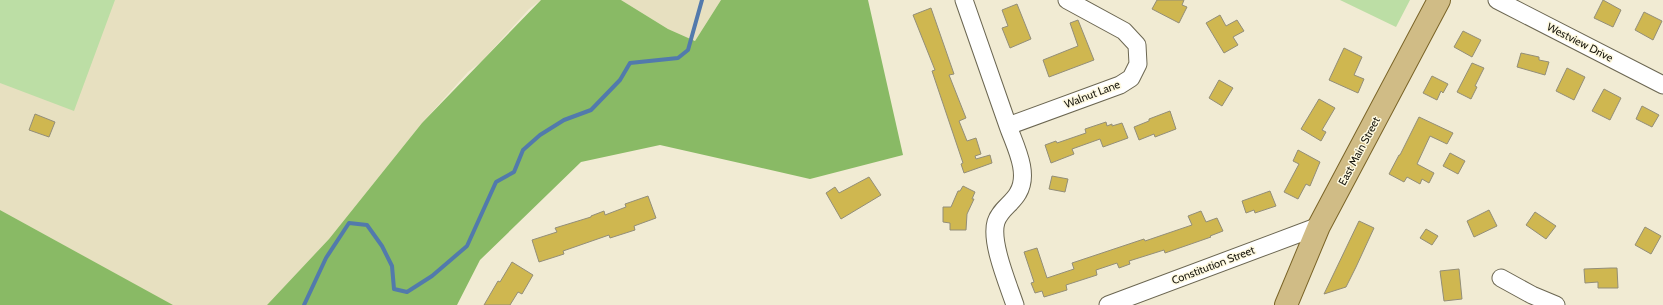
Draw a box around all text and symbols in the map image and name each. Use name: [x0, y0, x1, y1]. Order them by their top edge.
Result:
street label: Westview Drive: [1545, 19, 1616, 65]
street label: Walnut Lane: [1062, 77, 1122, 111]
street label: East Main Street: [1335, 114, 1383, 188]
street label: Constitution Street: [1169, 243, 1257, 287]

